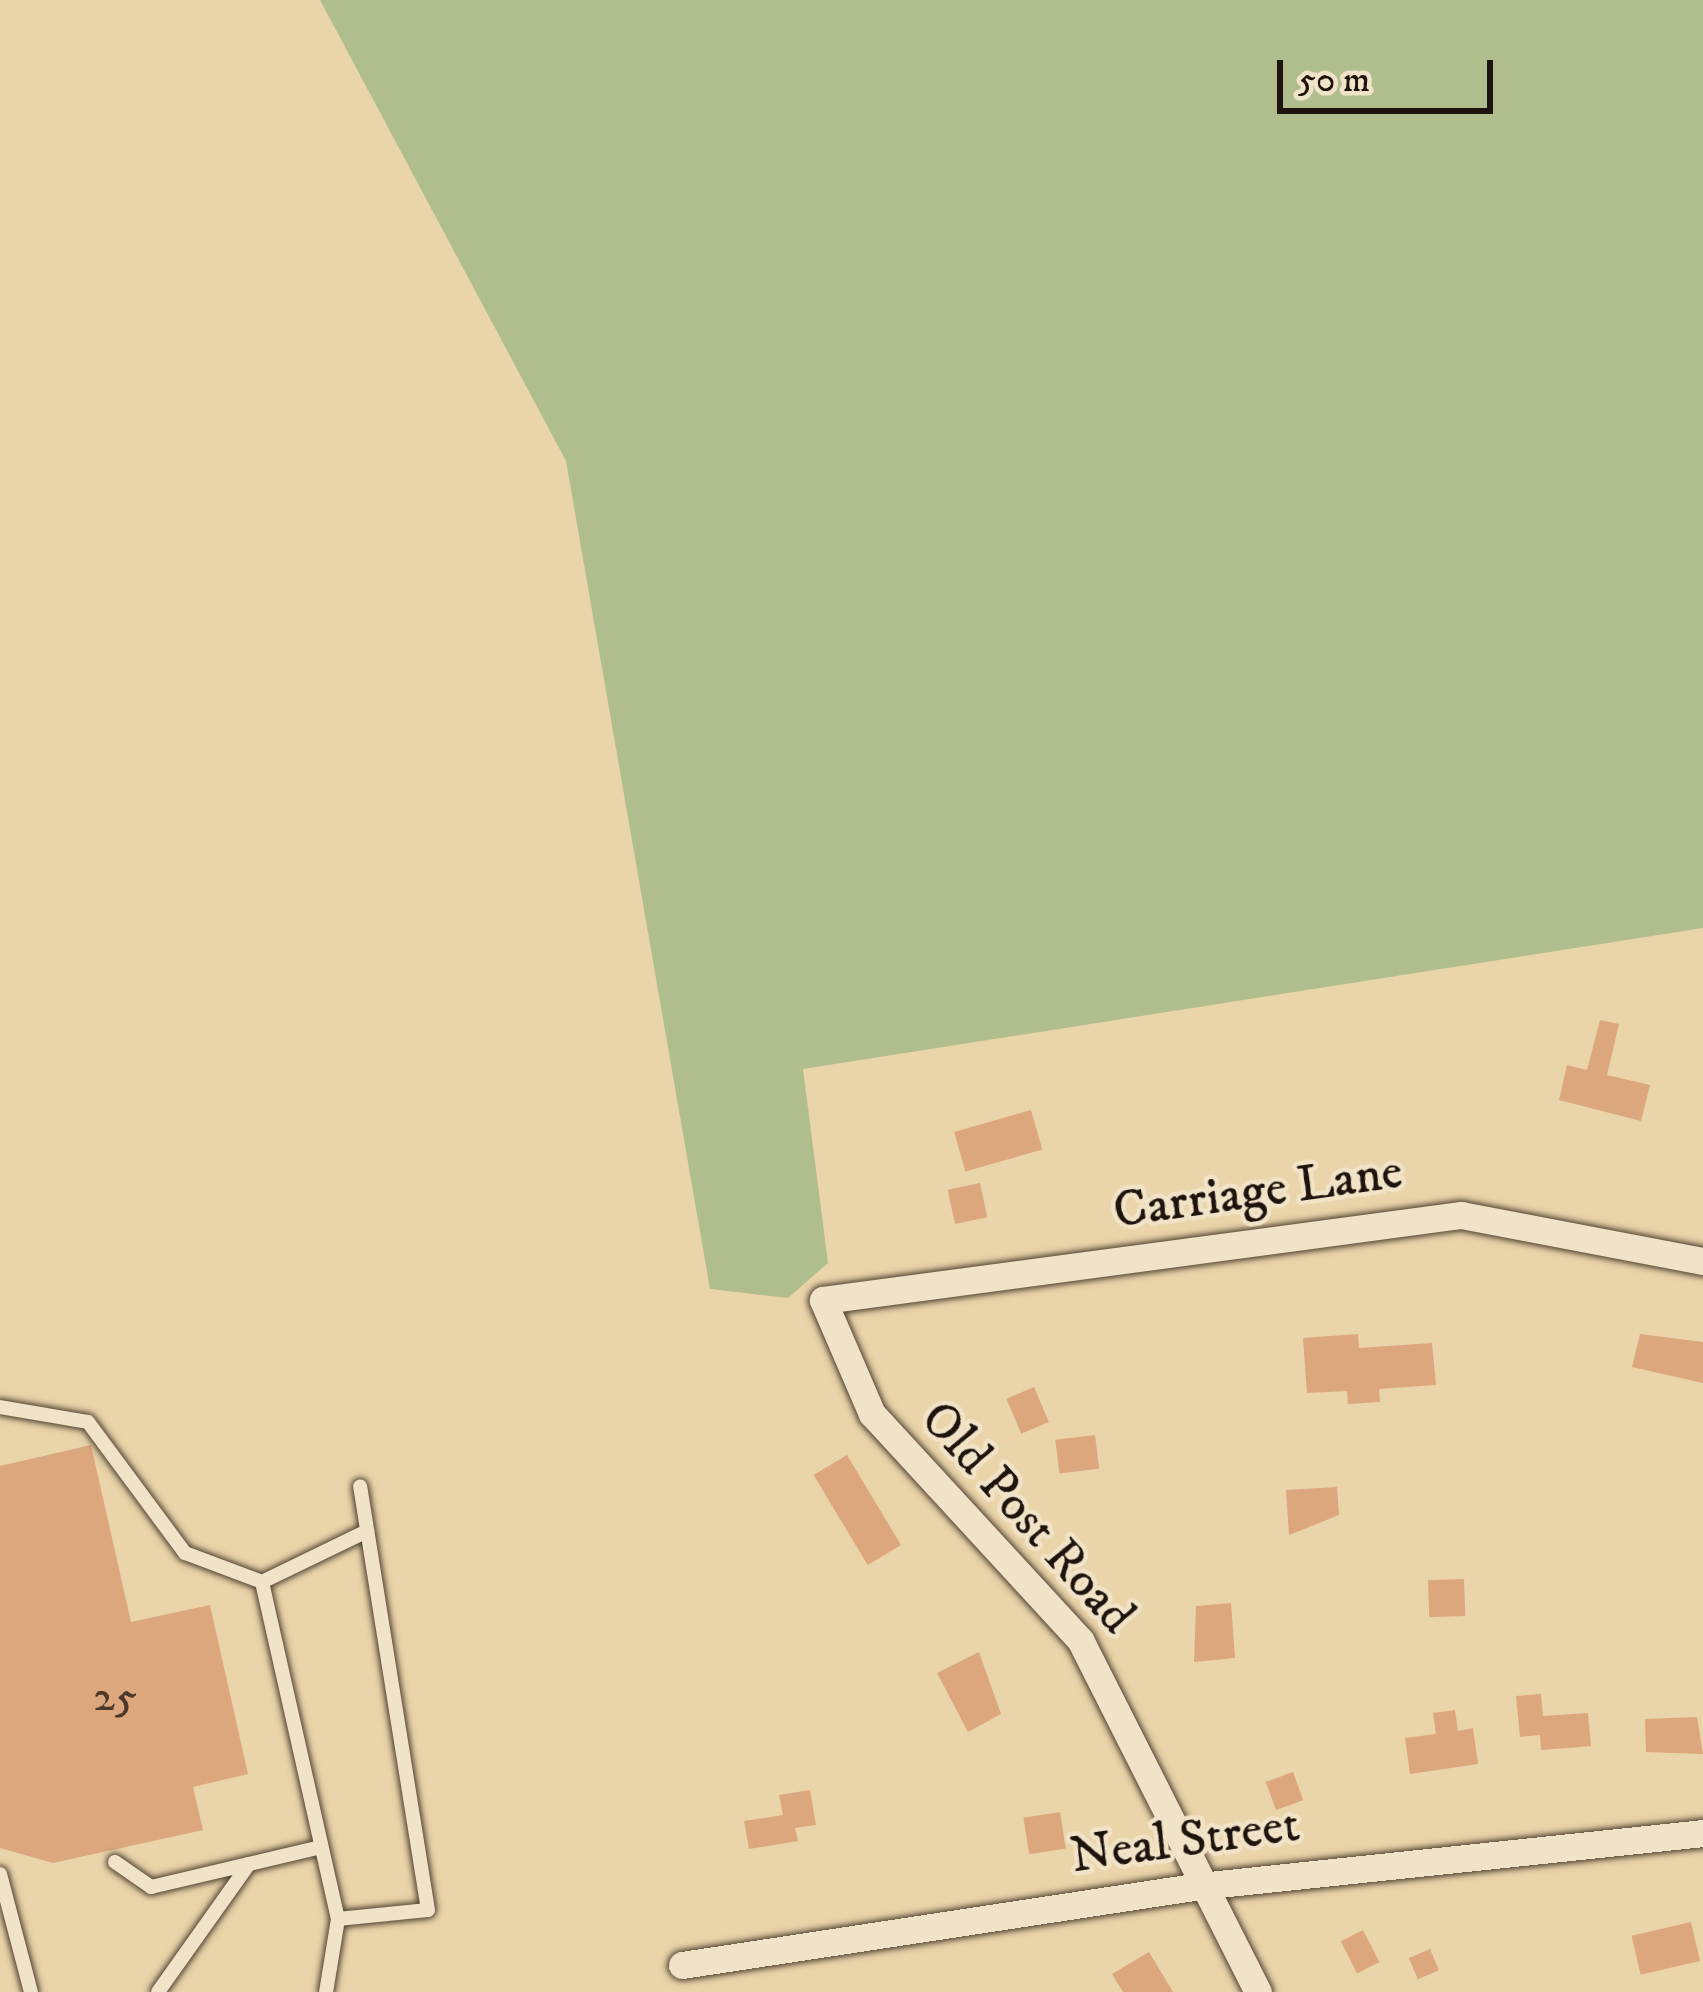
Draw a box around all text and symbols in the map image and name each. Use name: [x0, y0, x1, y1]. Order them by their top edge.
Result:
scale bar: [1283, 36, 1499, 110]
text: 50 m: [1298, 58, 1370, 103]
street label: Carriage Lane: [1110, 1141, 1406, 1243]
street label: Old Post Road: [907, 1389, 1147, 1647]
house number: 25: [93, 1671, 137, 1725]
street label: Neal Street: [1067, 1795, 1303, 1887]

